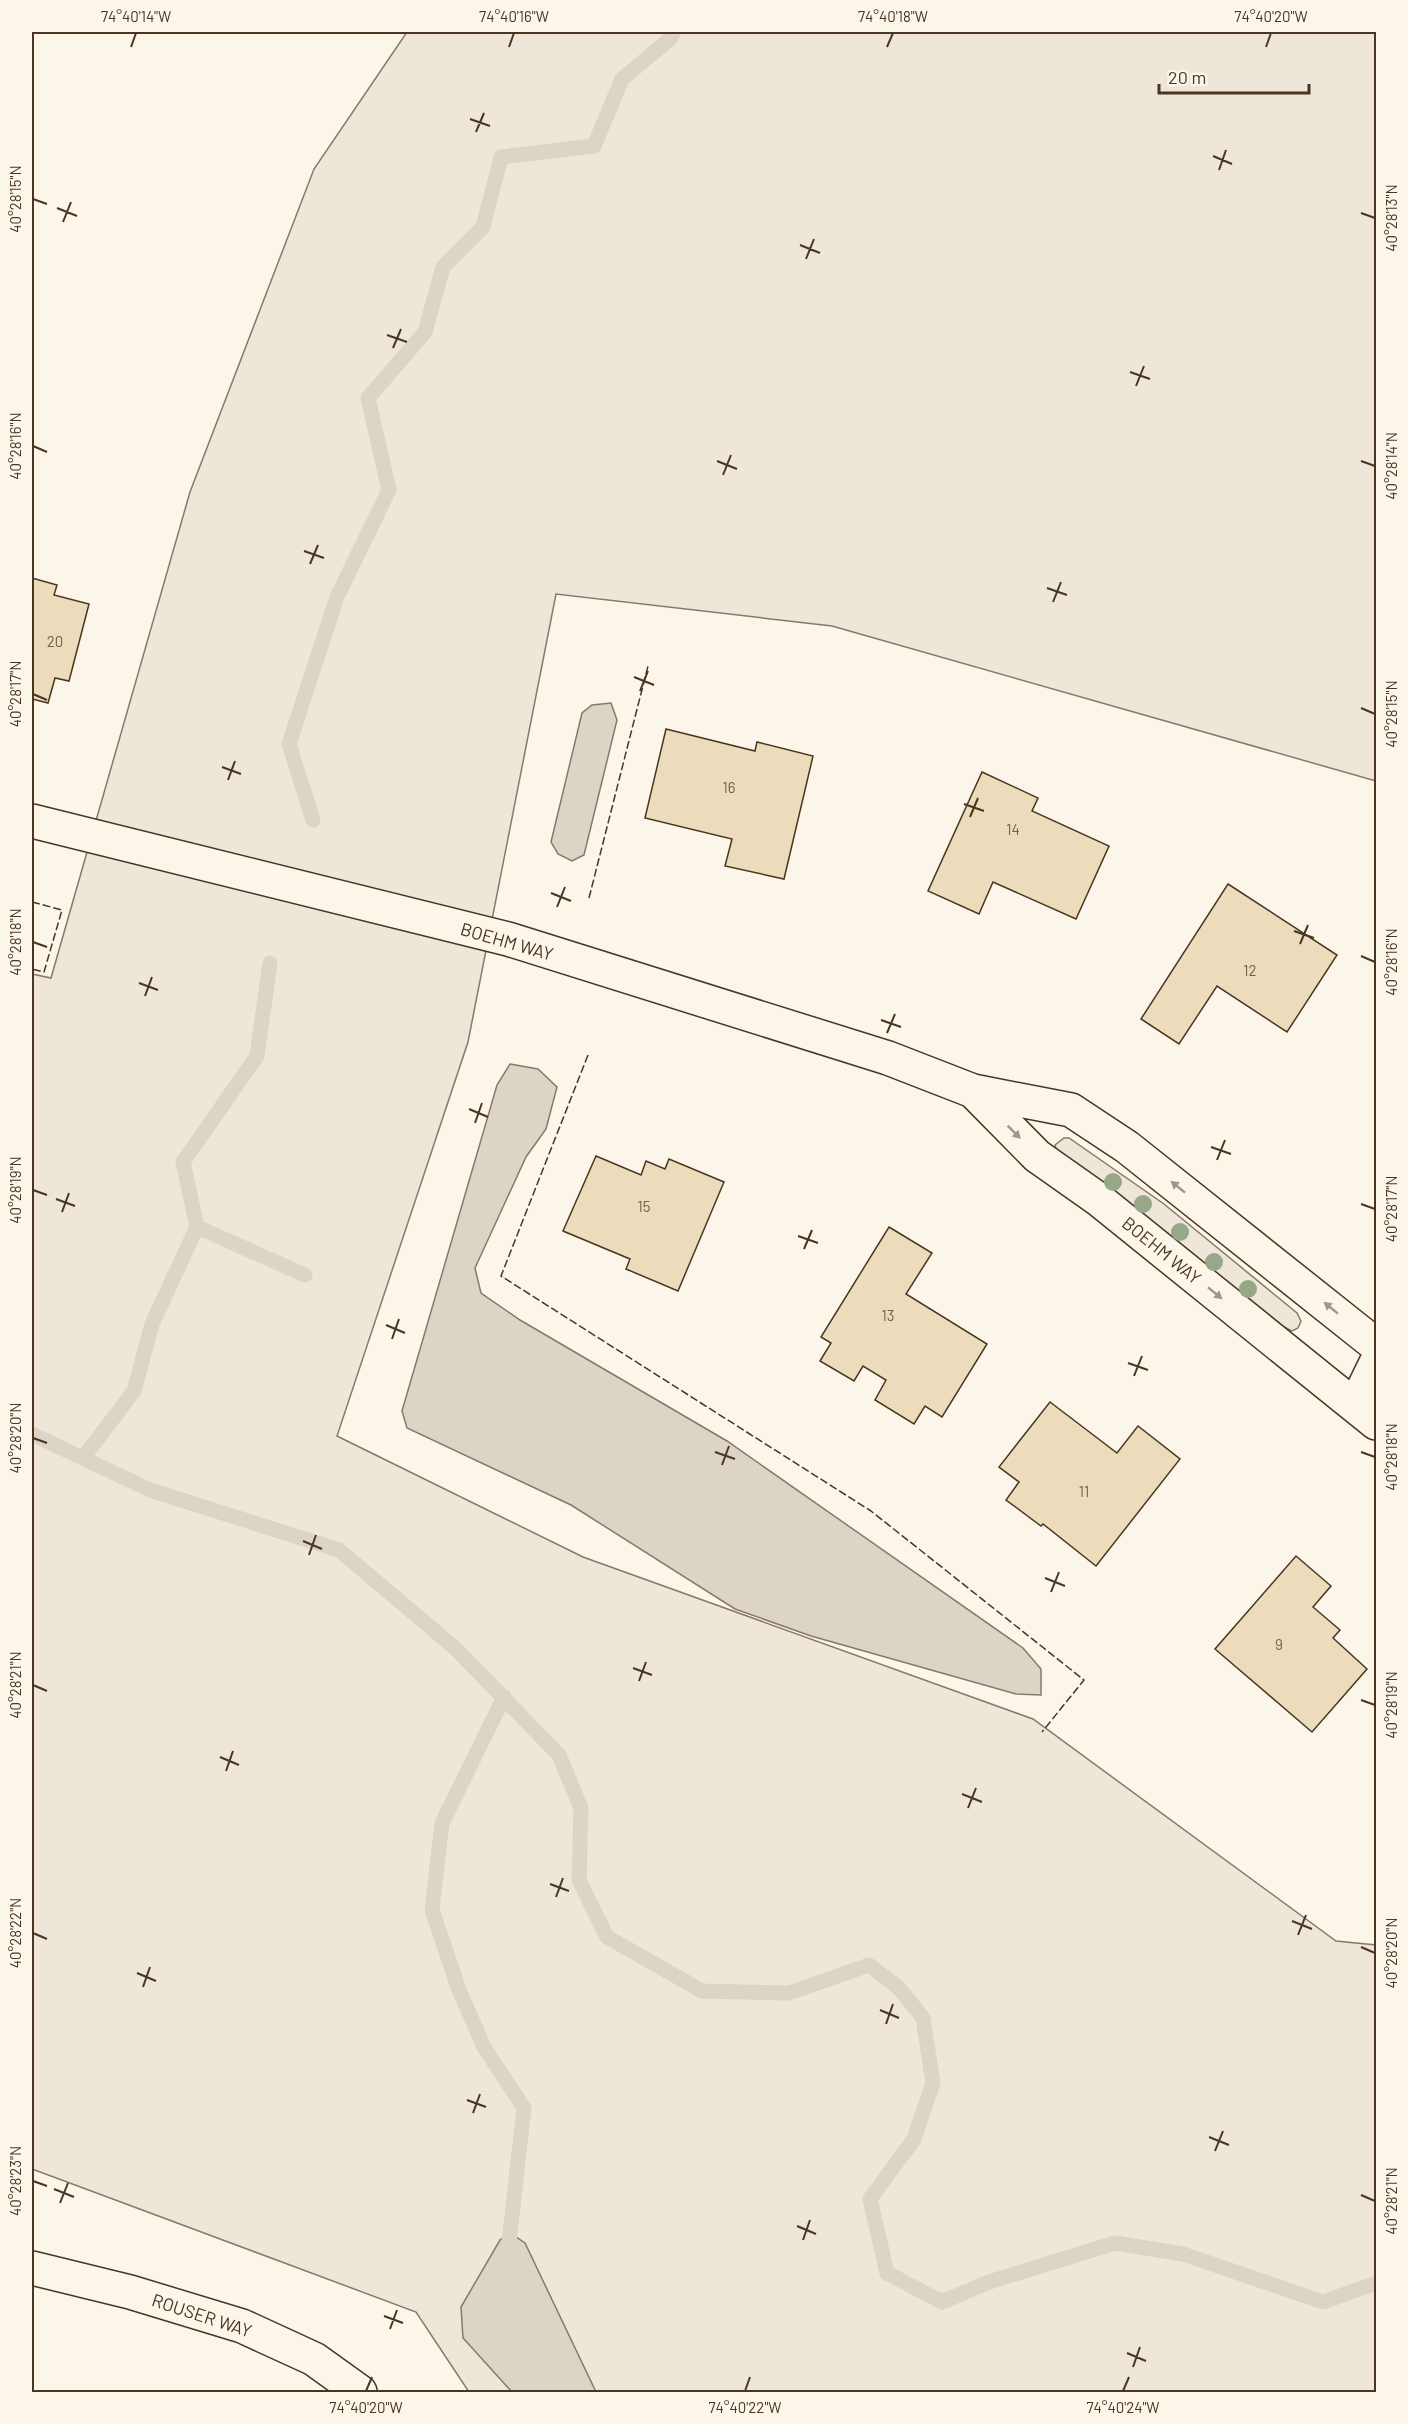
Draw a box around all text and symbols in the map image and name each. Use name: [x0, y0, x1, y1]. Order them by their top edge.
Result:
text: 74°40'14"W: [101, 7, 171, 25]
text: 74°40'16"W: [479, 7, 549, 25]
text: 74°40'18"W: [858, 7, 928, 25]
text: 74°40'20"W: [1234, 7, 1308, 25]
scale bar: [1159, 57, 1309, 95]
text: 20 m: [1168, 66, 1206, 88]
text: 40°28'15"N: [6, 165, 24, 233]
text: 40°28'13"N: [1382, 184, 1400, 252]
text: 40°28'16"N: [6, 412, 24, 480]
text: 40°28'14"N: [1382, 432, 1400, 500]
house number: 20: [47, 632, 63, 650]
text: 40°28'17"N: [6, 661, 24, 727]
text: 40°28'15"N: [1382, 680, 1400, 748]
house number: 16: [723, 778, 735, 796]
house number: 14: [1006, 820, 1020, 838]
text: 40°28'18"N: [6, 908, 24, 976]
street label: BOEHM WAY: [458, 917, 556, 965]
text: 40°28'16"N: [1382, 928, 1400, 996]
house number: 12: [1243, 961, 1257, 979]
one-way arrow: [1007, 1125, 1021, 1140]
text: 40°28'19"N: [6, 1156, 24, 1224]
text: 40°28'17"N: [1382, 1176, 1400, 1242]
one-way arrow: [1171, 1181, 1186, 1194]
house number: 15: [638, 1197, 650, 1215]
street label: BOEHM WAY: [1118, 1211, 1206, 1289]
one-way arrow: [1207, 1287, 1223, 1300]
one-way arrow: [1323, 1302, 1339, 1315]
house number: 13: [882, 1306, 894, 1324]
text: 40°28'20"N: [6, 1403, 24, 1473]
text: 40°28'18"N: [1382, 1423, 1400, 1491]
house number: 11: [1079, 1482, 1089, 1500]
house number: 9: [1275, 1635, 1283, 1653]
text: 40°28'21"N: [6, 1651, 24, 1719]
text: 40°28'19"N: [1382, 1671, 1400, 1739]
text: 40°28'22"N: [6, 1898, 24, 1968]
text: 40°28'20"N: [1382, 1918, 1400, 1988]
text: 40°28'23"N: [6, 2146, 24, 2216]
text: 40°28'21"N: [1382, 2167, 1400, 2235]
street label: ROUSER WAY: [149, 2288, 255, 2342]
text: 74°40'20"W: [329, 2398, 403, 2416]
text: 74°40'22"W: [709, 2398, 782, 2416]
text: 74°40'24"W: [1087, 2398, 1160, 2416]

